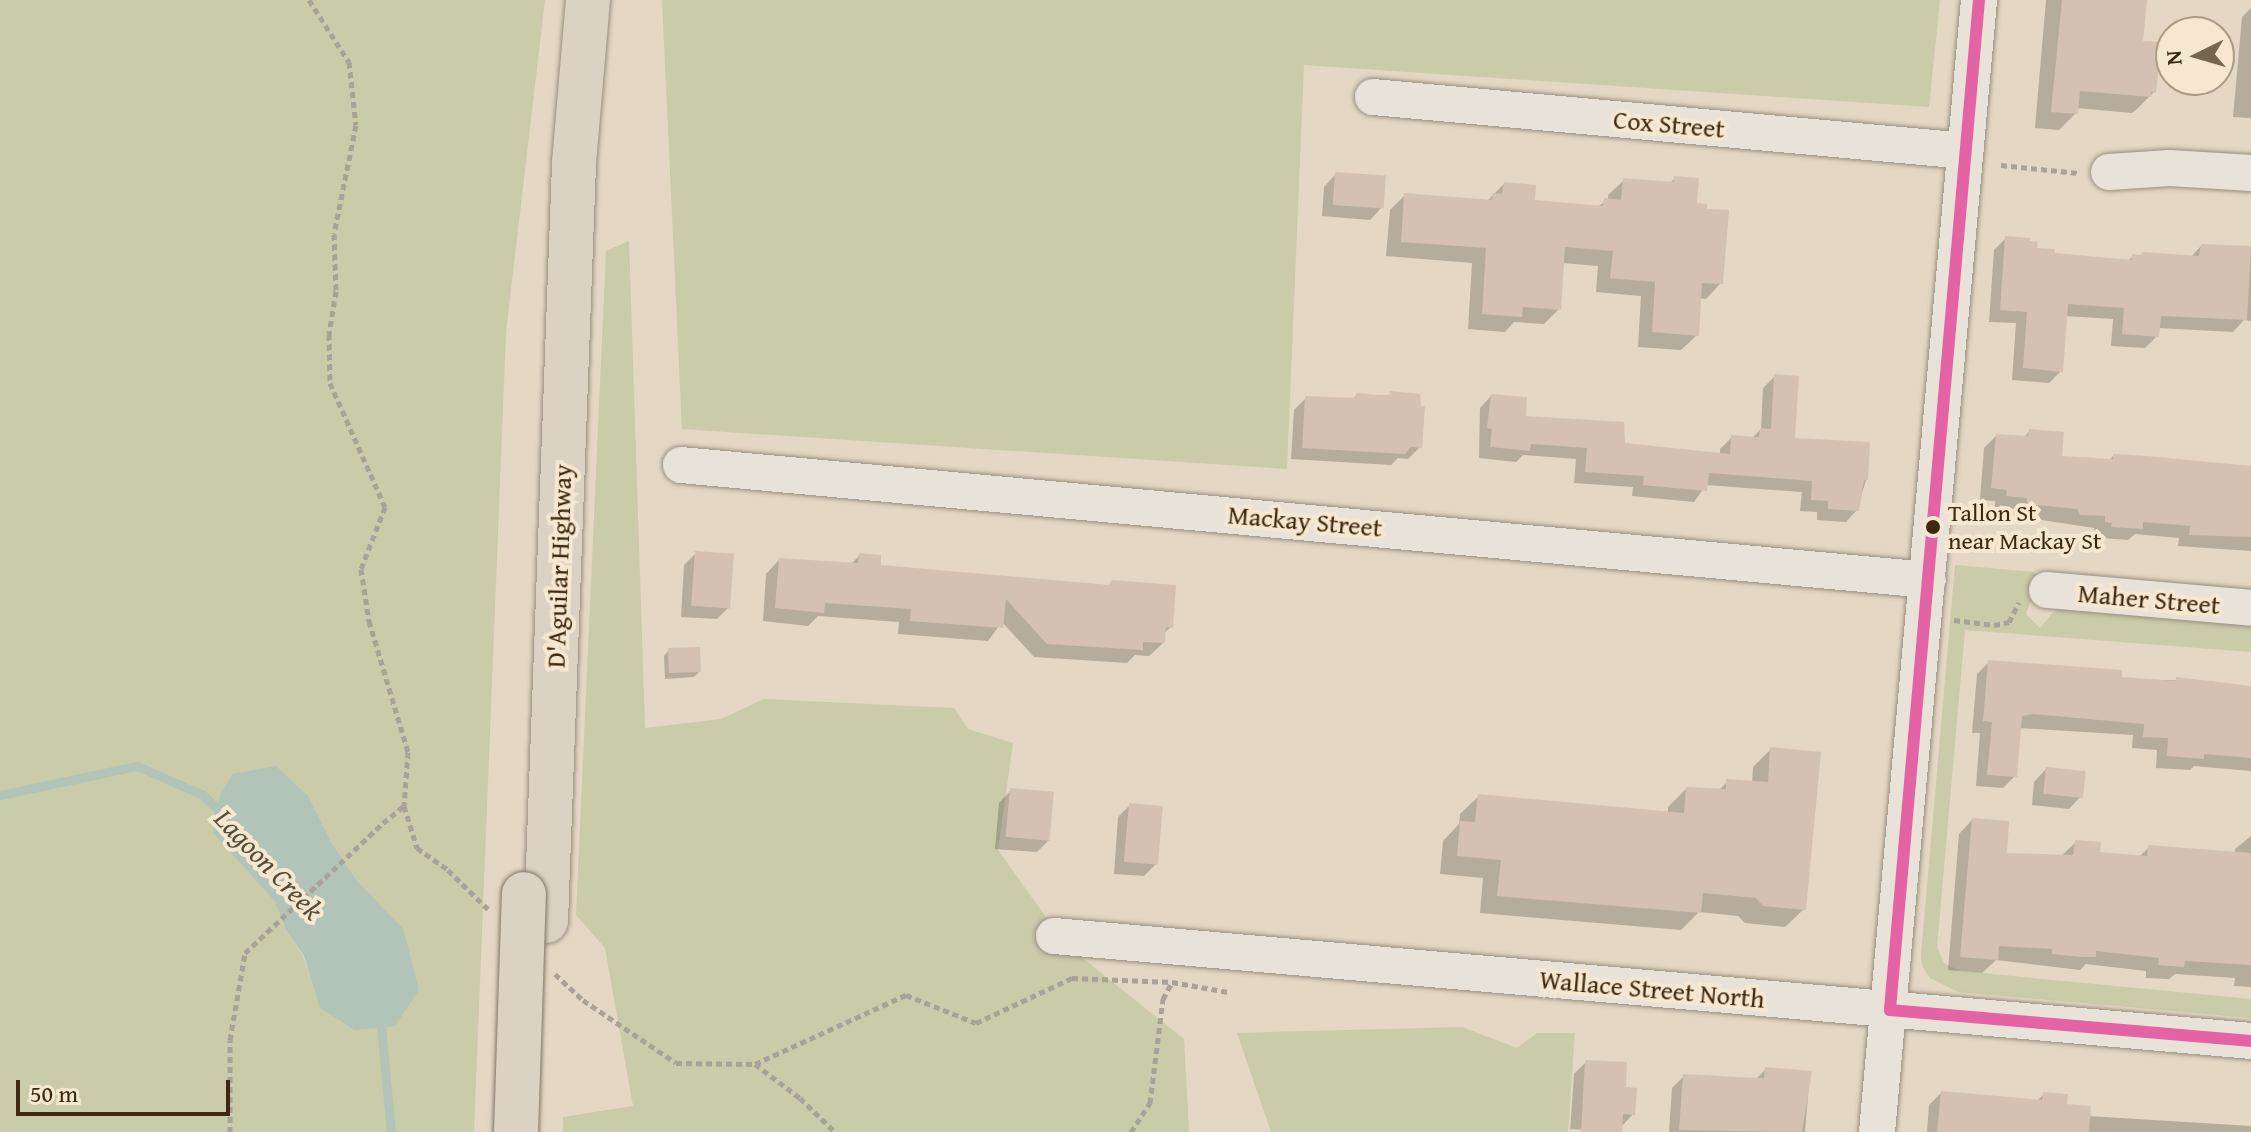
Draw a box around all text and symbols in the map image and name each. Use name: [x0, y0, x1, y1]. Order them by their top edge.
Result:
north arrow: [2155, 16, 2235, 96]
text: N: [2157, 49, 2190, 67]
street label: Cox Street: [1612, 104, 1726, 144]
street label: D'Aguilar Highway: [540, 464, 578, 668]
street label: Mackay Street: [1227, 499, 1383, 543]
place label: Tallon St near Mackay St: [1948, 499, 2102, 555]
marker: Tallon St near Mackay St: [1925, 519, 1941, 535]
street label: Maher Street: [2077, 577, 2221, 621]
water label: Lagoon Creek: [208, 802, 330, 926]
street label: Wallace Street North: [1538, 964, 1766, 1014]
scale bar: [20, 1064, 234, 1114]
text: 50 m: [30, 1076, 78, 1111]

